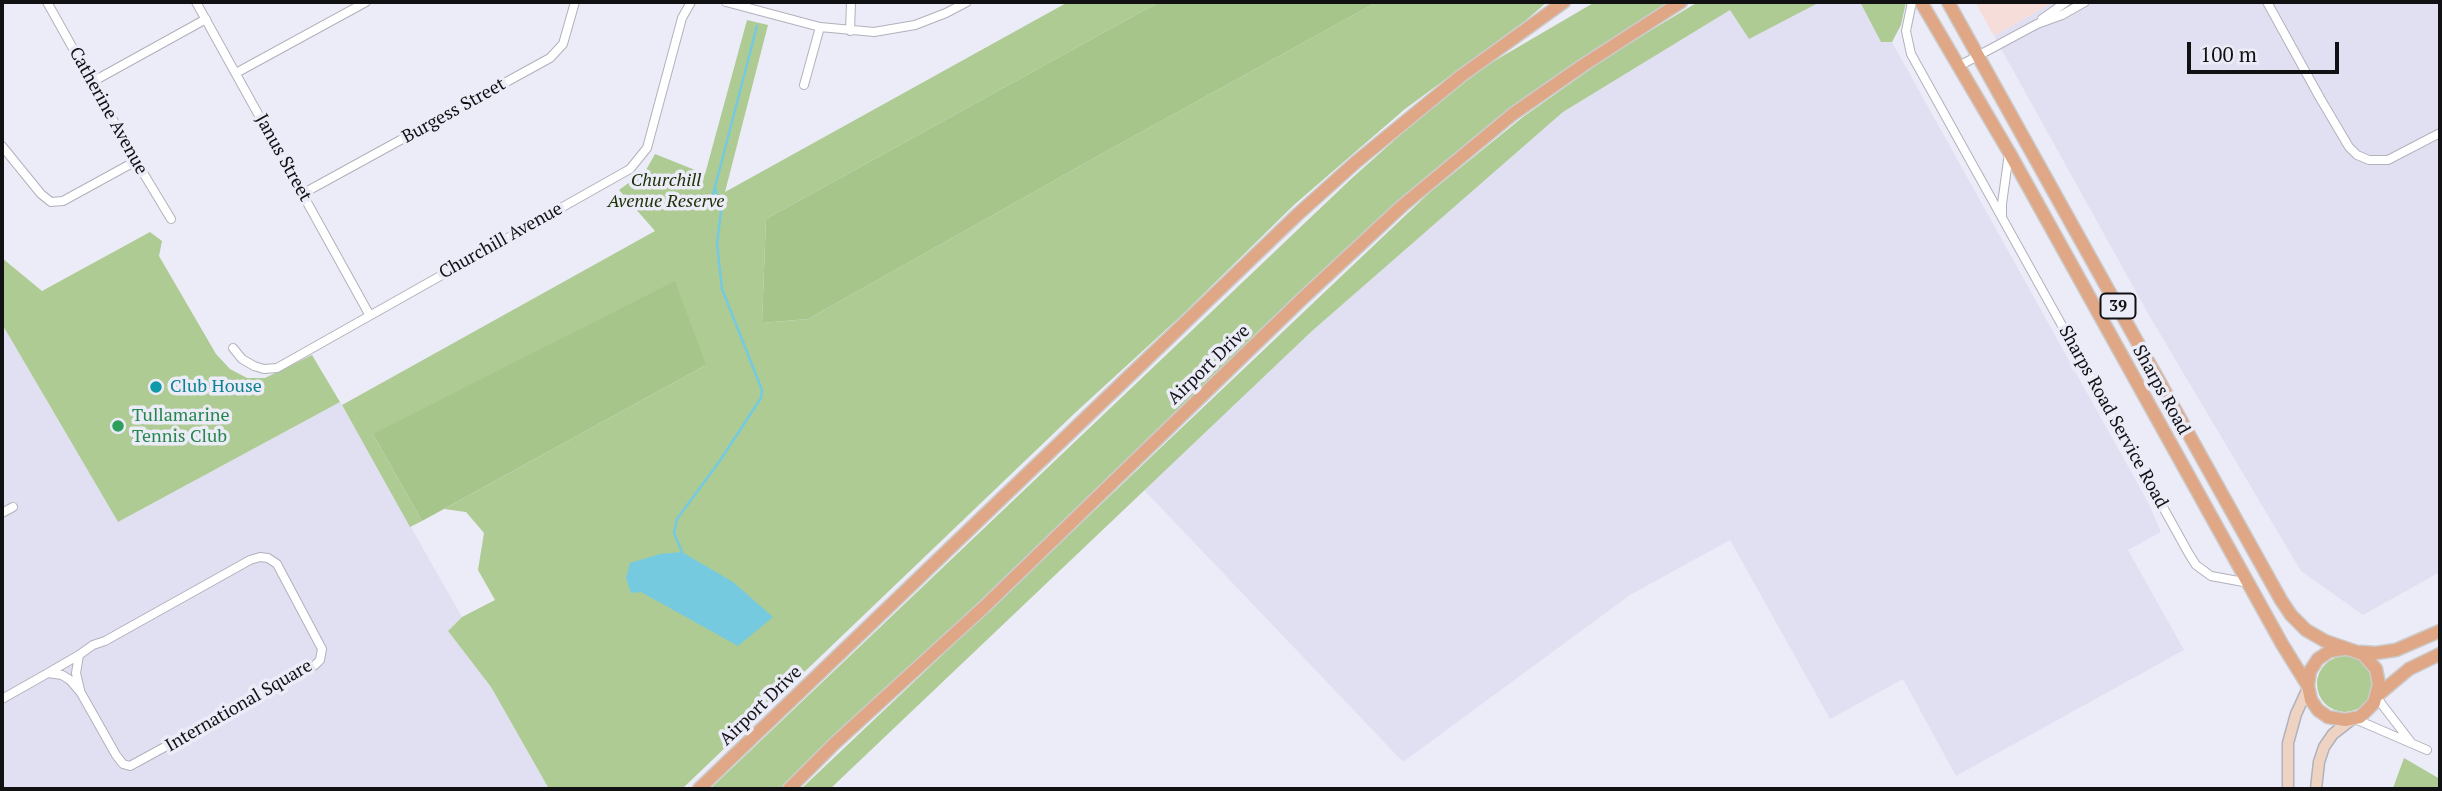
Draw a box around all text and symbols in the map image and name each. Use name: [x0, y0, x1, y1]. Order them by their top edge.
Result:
scale bar: [2190, 28, 2342, 72]
text: 100 m: [2200, 40, 2257, 68]
street label: Catherine Avenue: [64, 44, 152, 178]
street label: Burgess Street: [399, 74, 509, 148]
street label: Janus Street: [250, 111, 316, 205]
park label: Churchill Avenue Reserve: [608, 170, 724, 212]
street label: Churchill Avenue: [435, 198, 567, 284]
road number: 39: [2100, 294, 2136, 318]
street label: Airport Drive: [1163, 321, 1255, 409]
street label: Sharps Road Service Road: [2054, 322, 2172, 512]
street label: Sharps Road: [2128, 342, 2194, 438]
place label: Club House: [170, 376, 262, 398]
marker: Club House: [148, 379, 164, 395]
place label: Tullamarine Tennis Club: [132, 405, 230, 448]
marker: Tullamarine Tennis Club: [110, 418, 126, 434]
street label: International Square: [162, 655, 316, 757]
street label: Airport Drive: [715, 662, 807, 750]

